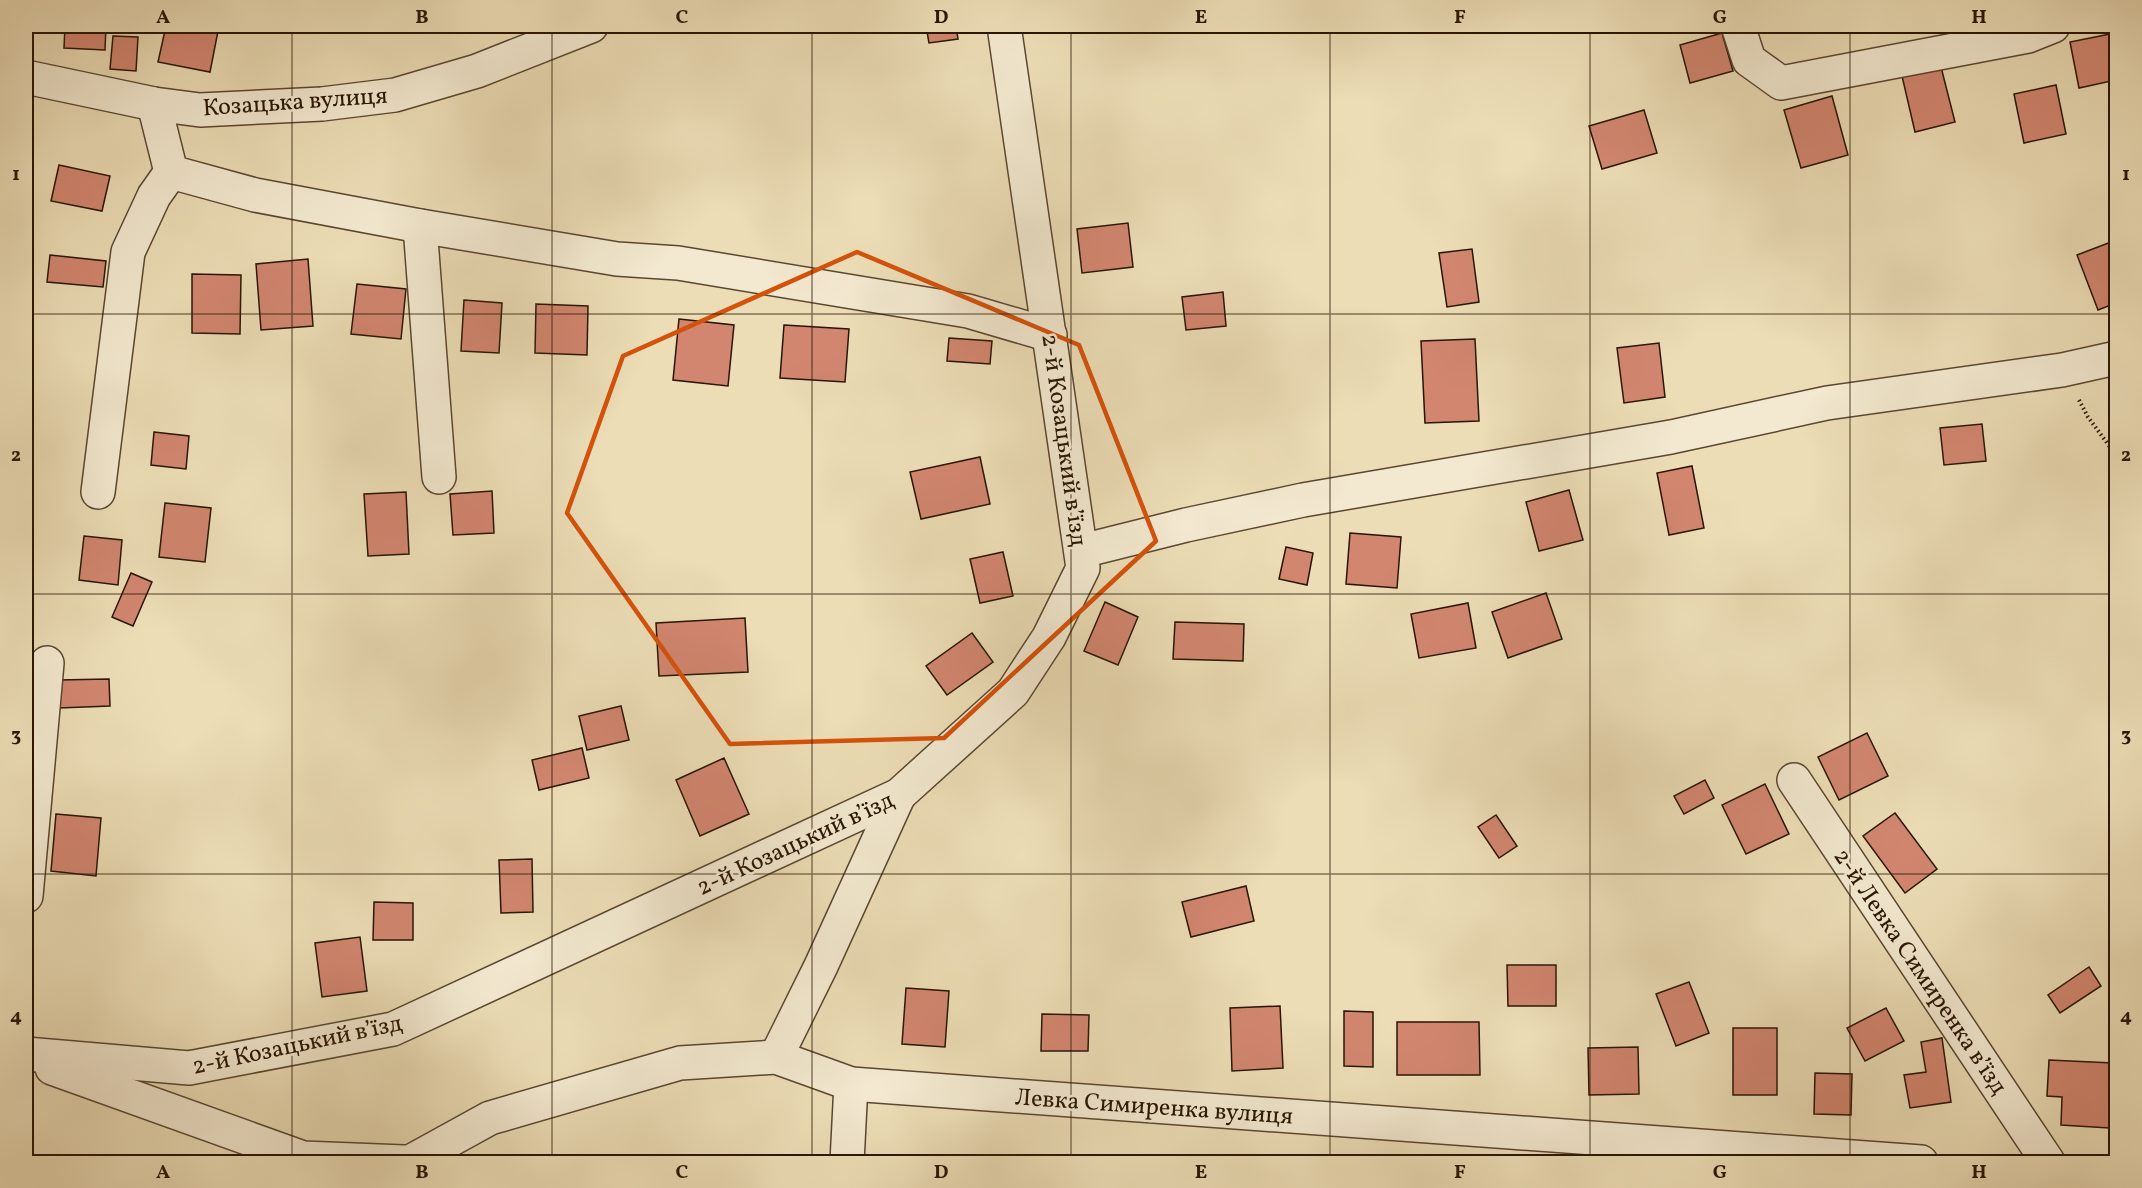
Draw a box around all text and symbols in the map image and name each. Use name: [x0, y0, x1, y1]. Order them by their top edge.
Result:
text: A: [156, 4, 170, 32]
text: B: [415, 4, 429, 32]
text: C: [676, 4, 689, 32]
text: D: [934, 4, 948, 32]
text: E: [1195, 4, 1207, 32]
text: F: [1454, 4, 1466, 32]
text: G: [1713, 4, 1727, 32]
text: H: [1971, 4, 1987, 32]
street label: Козацька вулиця: [202, 80, 389, 126]
text: 1: [12, 161, 20, 189]
text: 1: [2122, 161, 2130, 189]
street label: 2-й Козацький в’їзд: [1031, 332, 1095, 549]
text: 2: [11, 442, 21, 470]
text: 2: [2121, 442, 2131, 470]
text: 3: [11, 722, 21, 750]
text: 3: [2121, 722, 2131, 750]
street label: 2-й Козацький в’їзд: [692, 784, 900, 905]
street label: 2-й Левка Симиренка в’їзд: [1824, 842, 2015, 1102]
text: 4: [10, 1003, 22, 1031]
text: 4: [2120, 1003, 2132, 1031]
street label: 2-й Козацький в’їзд: [189, 1007, 406, 1085]
street label: Левка Симиренка вулиця: [1014, 1081, 1294, 1135]
text: A: [156, 1159, 170, 1187]
text: B: [415, 1159, 429, 1187]
text: C: [676, 1159, 689, 1187]
text: D: [934, 1159, 948, 1187]
text: E: [1195, 1159, 1207, 1187]
text: F: [1454, 1159, 1466, 1187]
text: G: [1713, 1159, 1727, 1187]
text: H: [1971, 1159, 1987, 1187]

